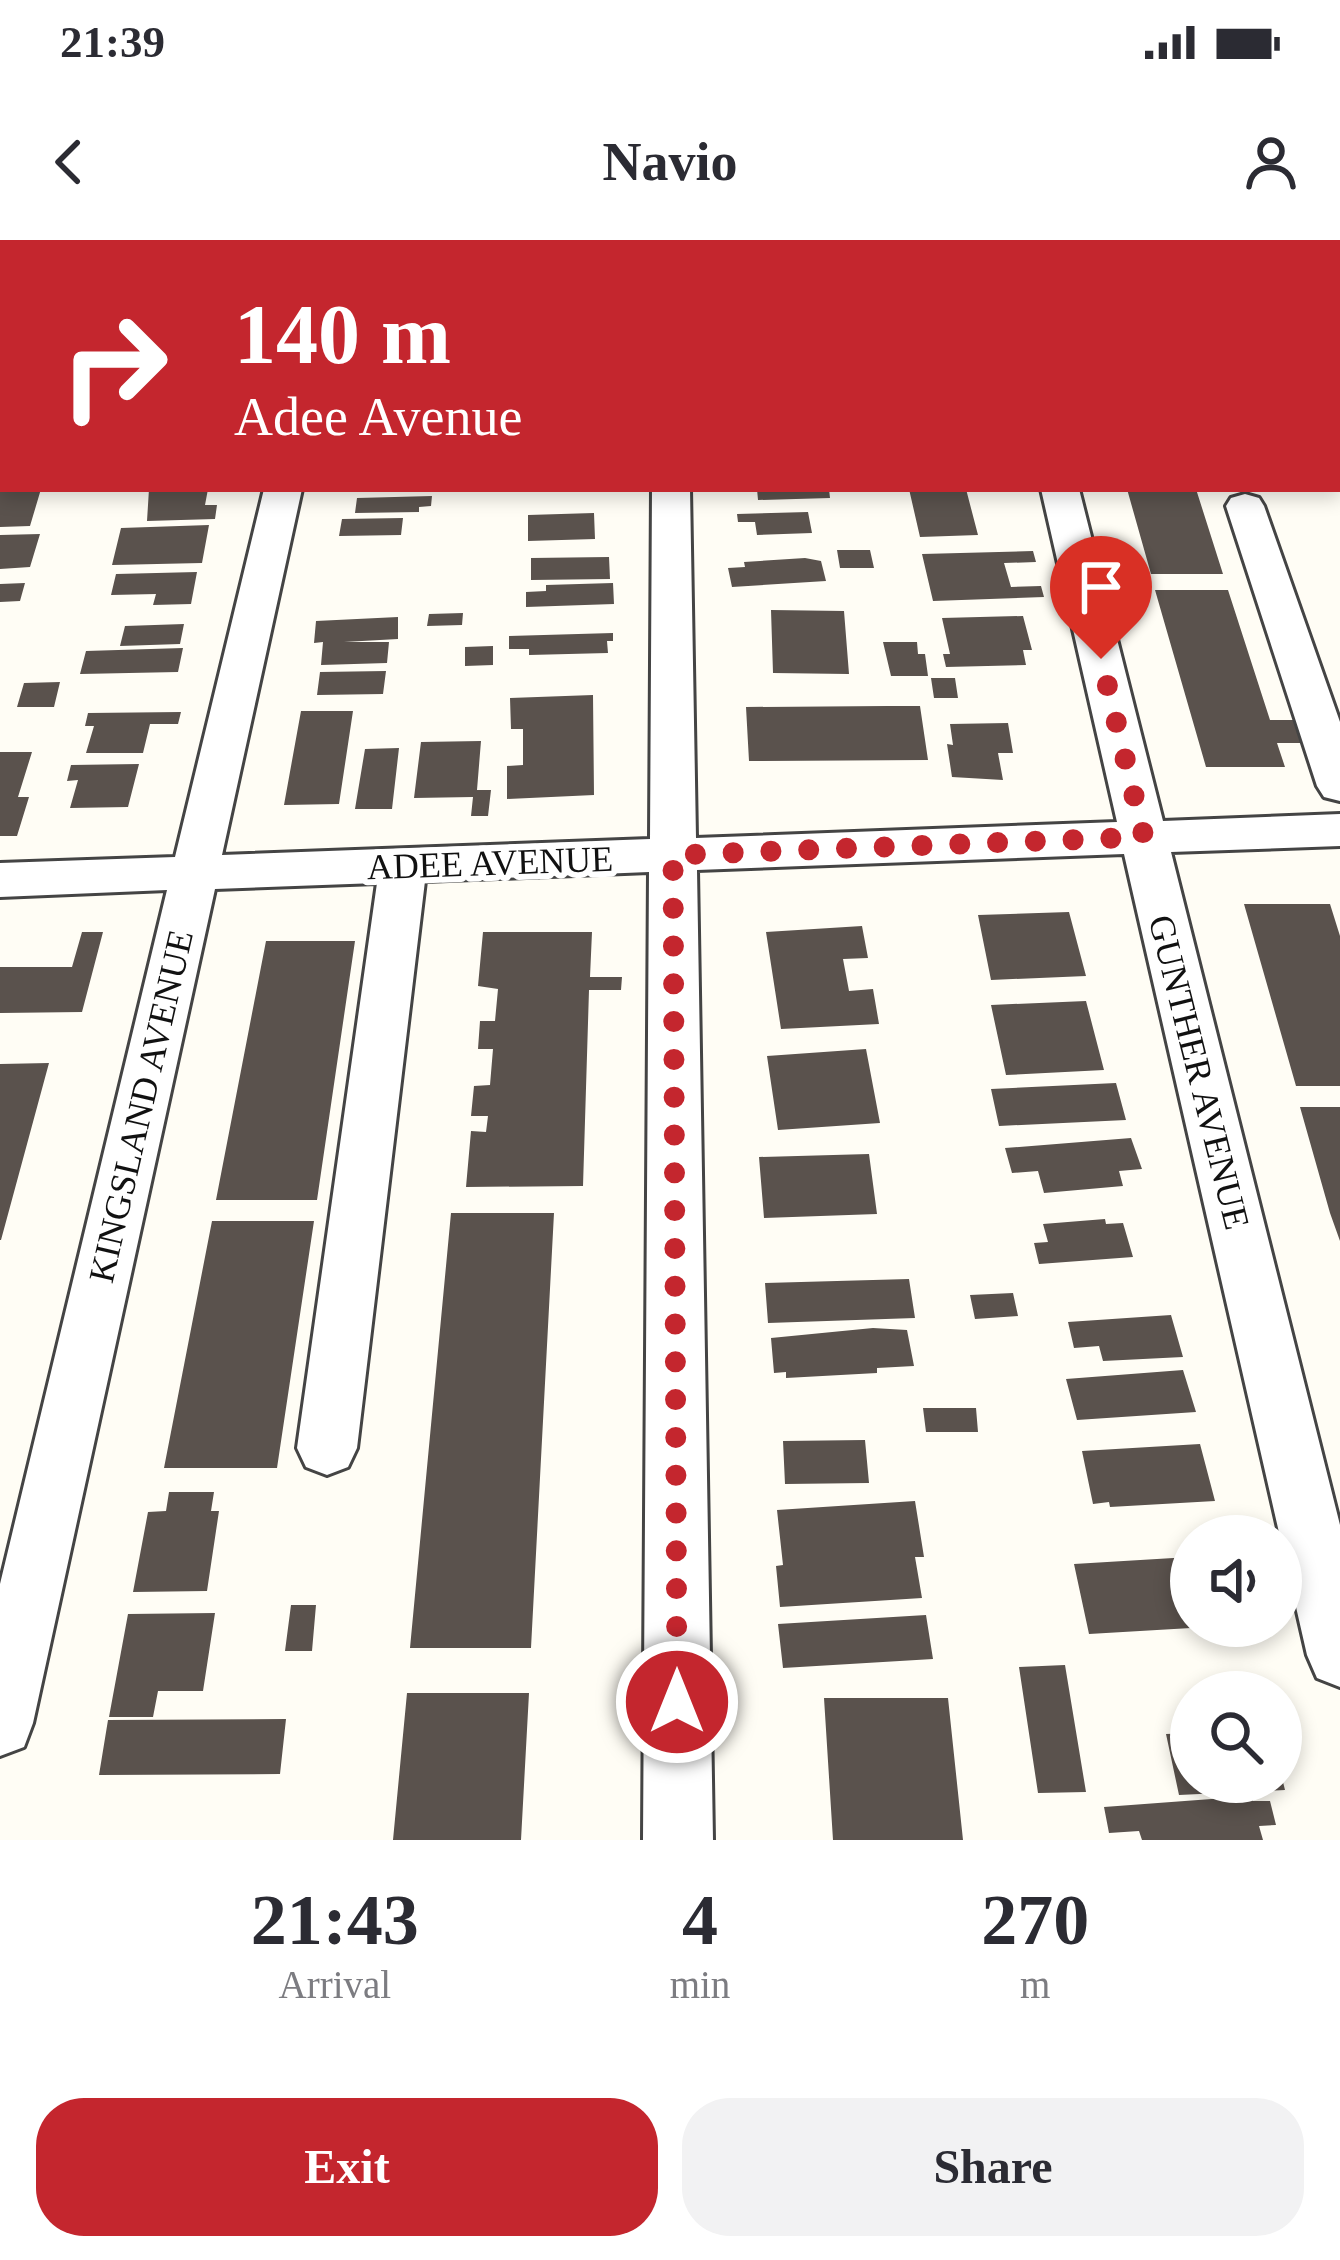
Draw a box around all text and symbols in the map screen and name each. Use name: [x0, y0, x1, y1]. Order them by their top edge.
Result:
text: 21:39: [60, 17, 165, 67]
icon: back: [36, 129, 102, 195]
icon: person: [1238, 129, 1304, 195]
text: Navio: [603, 132, 738, 192]
icon: right: [36, 288, 192, 444]
text: 140 m: [234, 288, 451, 381]
text: Adee Avenue: [234, 387, 522, 447]
pin: [1050, 536, 1152, 659]
icon: arrive: [1068, 554, 1134, 620]
street label: ADEE AVENUE: [366, 839, 614, 887]
street label: GUNTHER AVENUE: [1141, 911, 1257, 1233]
street label: KINGSLAND AVENUE: [81, 926, 201, 1286]
map controls: [1170, 1515, 1302, 1803]
button: sound: [1170, 1515, 1302, 1647]
position arrow: [614, 1639, 740, 1765]
button: search: [1170, 1671, 1302, 1803]
text: 21:43: [251, 1880, 419, 1960]
text: 4: [682, 1880, 718, 1960]
text: 270: [981, 1880, 1089, 1960]
text: Arrival: [279, 1963, 391, 2006]
text: min: [670, 1963, 730, 2006]
text: m: [1020, 1963, 1050, 2006]
button: Exit: [36, 2098, 658, 2236]
button: Share: [682, 2098, 1304, 2236]

